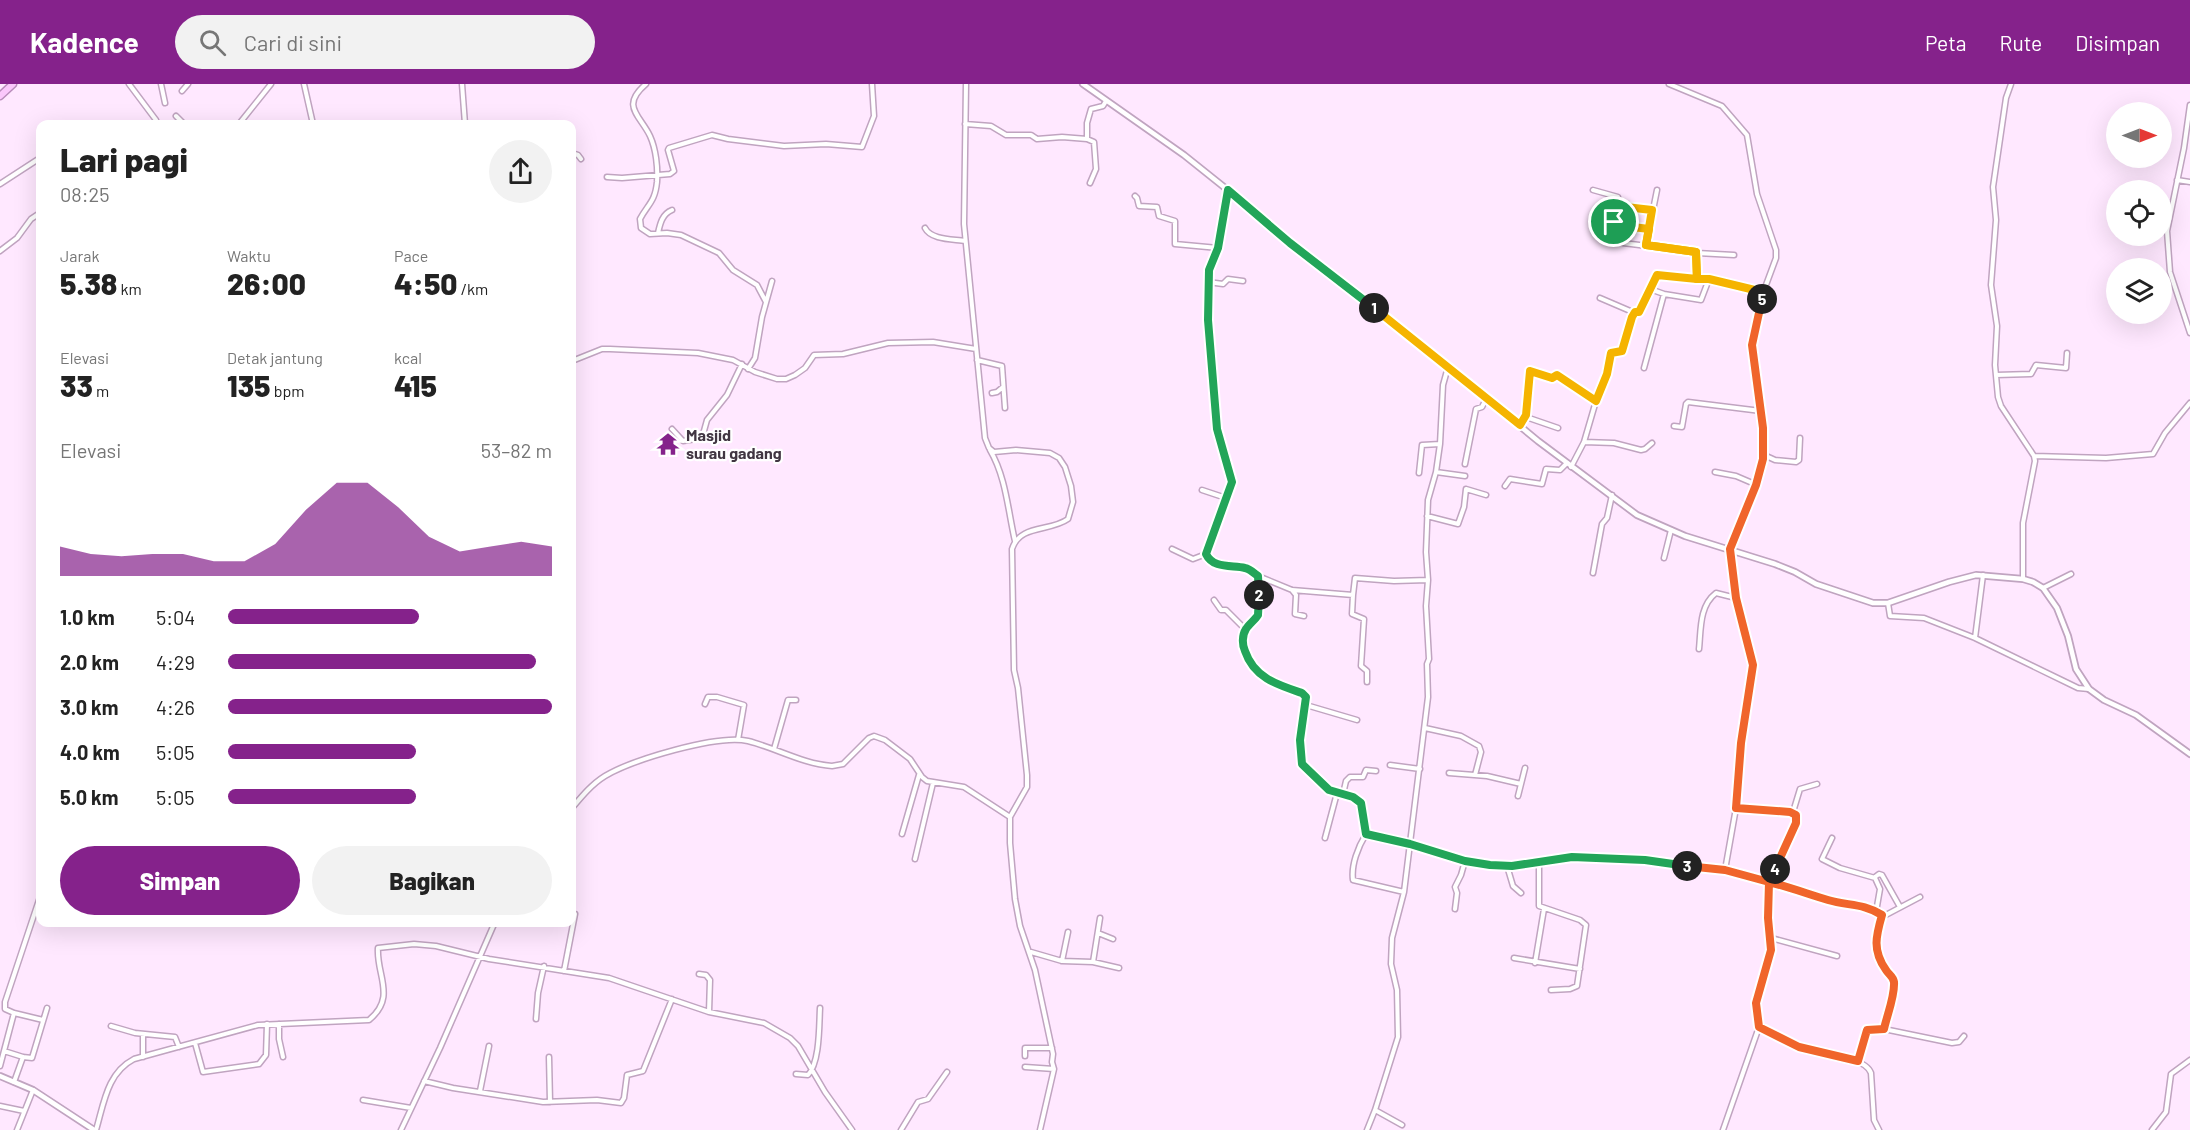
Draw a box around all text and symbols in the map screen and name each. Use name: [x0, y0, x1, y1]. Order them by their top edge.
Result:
search box: [175, 15, 595, 69]
text: Kadence: [30, 25, 139, 59]
icon: search: [196, 26, 229, 59]
text: Cari di sini: [244, 29, 342, 55]
text: Peta: [1925, 30, 1967, 55]
text: Rute: [2000, 30, 2042, 55]
text: Disimpan: [2075, 30, 2160, 55]
north arrow: [2106, 102, 2172, 168]
map controls: [2106, 102, 2172, 324]
text: Lari pagi: [60, 139, 188, 179]
button: share: [489, 140, 552, 203]
button: locate: [2106, 180, 2172, 246]
text: 08:25: [60, 182, 110, 206]
pin: [1588, 196, 1639, 247]
icon: arrive: [1597, 205, 1630, 238]
text: Jarak: [60, 246, 99, 265]
text: Waktu: [227, 246, 271, 265]
text: Pace: [394, 246, 428, 265]
button: layers: [2106, 258, 2172, 324]
text: 5.38: [60, 265, 117, 301]
text: 26:00: [227, 265, 306, 301]
text: 4:50: [394, 265, 457, 301]
text: km: [117, 279, 142, 298]
text: /km: [457, 279, 488, 298]
pin: 5: [1747, 284, 1777, 314]
text: 5: [1758, 289, 1766, 308]
pin: 1: [1359, 293, 1389, 323]
text: 1: [1371, 298, 1377, 317]
text: Elevasi: [60, 348, 109, 367]
text: Detak jantung: [227, 348, 323, 367]
text: kcal: [394, 348, 422, 367]
text: 33: [60, 367, 93, 403]
text: 135: [227, 367, 271, 403]
text: 415: [394, 367, 437, 403]
text: m: [93, 381, 109, 400]
text: bpm: [271, 381, 305, 400]
place label: Masjid surau gadang: [686, 425, 782, 462]
temple icon: Masjid surau gadang: [655, 431, 681, 457]
text: Elevasi: [60, 438, 121, 462]
text: 53–82 m: [481, 438, 552, 462]
pin: 2: [1244, 580, 1274, 610]
text: 2: [1255, 585, 1263, 604]
text: 1.0 km: [60, 605, 115, 629]
text: 5:04: [156, 605, 195, 629]
text: 2.0 km: [60, 650, 119, 674]
text: 4:29: [156, 650, 195, 674]
text: 3.0 km: [60, 695, 118, 719]
text: 4:26: [156, 695, 195, 719]
text: 4.0 km: [60, 740, 120, 764]
text: 5:05: [156, 740, 195, 764]
text: 5.0 km: [60, 785, 118, 809]
text: 5:05: [156, 785, 195, 809]
button: Simpan: [60, 846, 300, 915]
button: Bagikan: [312, 846, 552, 915]
pin: 3: [1672, 851, 1702, 881]
pin: 4: [1760, 854, 1790, 884]
text: 3: [1683, 856, 1691, 875]
text: 4: [1770, 859, 1780, 878]

